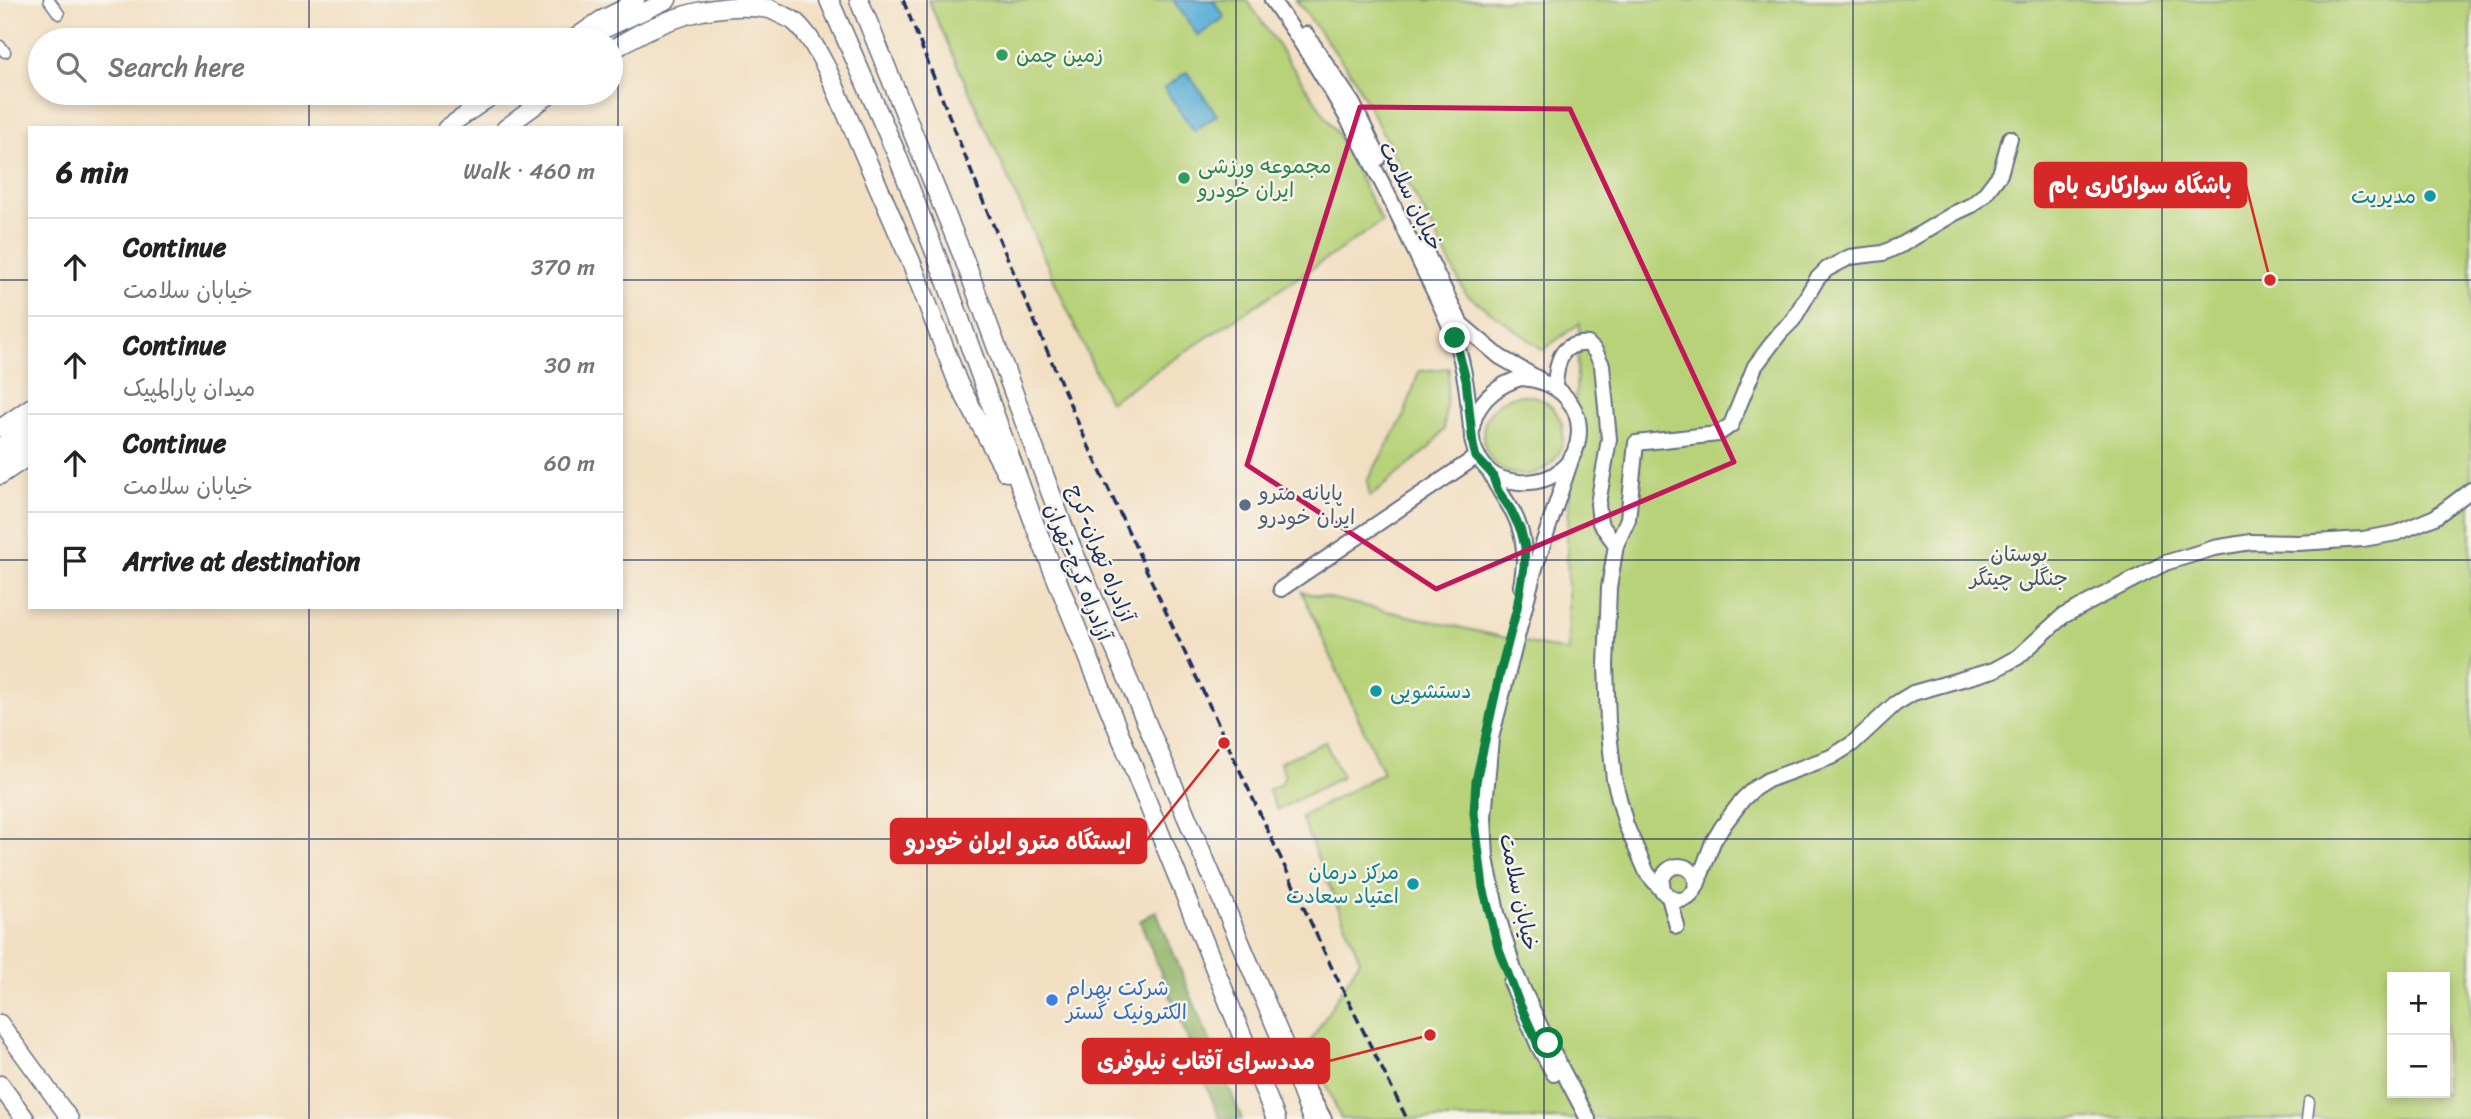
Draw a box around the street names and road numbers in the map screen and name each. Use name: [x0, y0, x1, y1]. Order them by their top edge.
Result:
street label: خیابان سلامت: [1368, 134, 1454, 258]
street label: آزادراه تهران-کرج: [1056, 478, 1146, 629]
street label: آزادراه کرج-تهران: [1033, 497, 1123, 648]
street label: خیابان سلامت: [1488, 830, 1550, 954]

